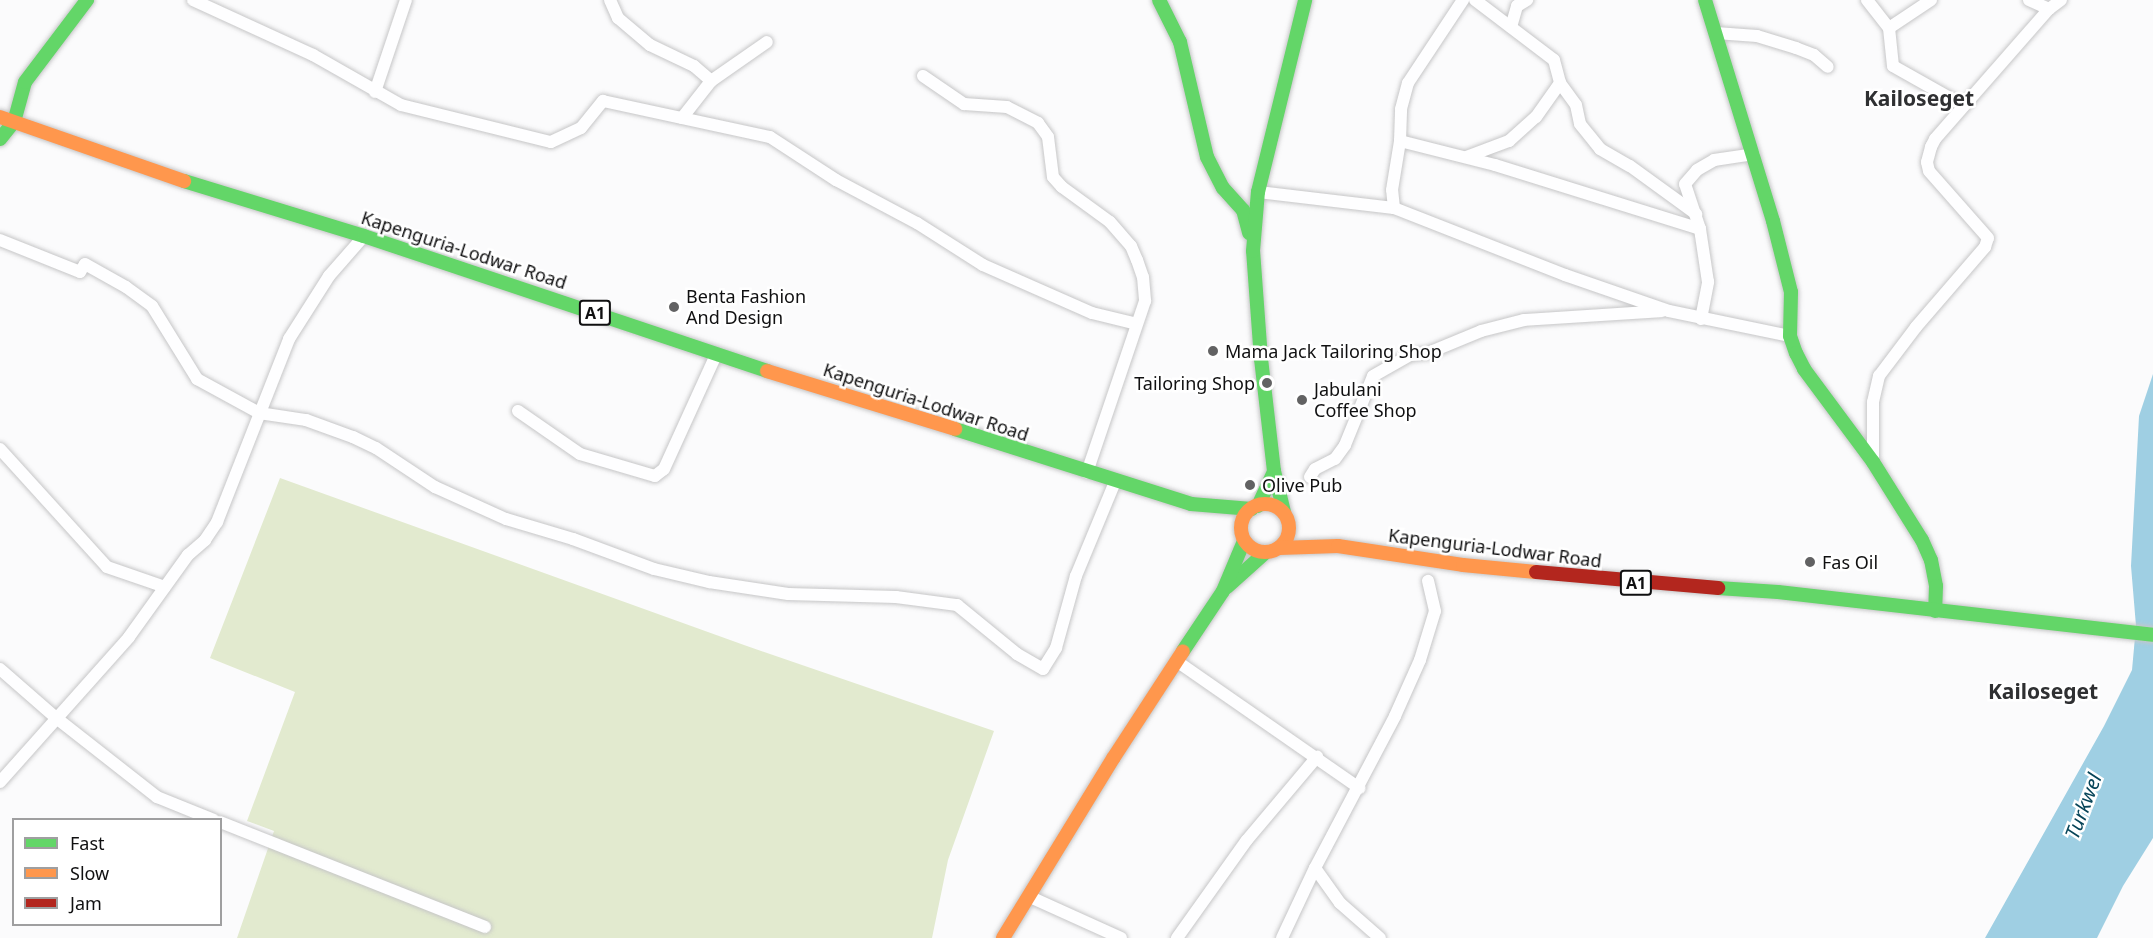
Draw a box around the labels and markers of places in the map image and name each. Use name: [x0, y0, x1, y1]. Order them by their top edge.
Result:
place label: Benta Fashion And Design: [686, 286, 806, 328]
marker: Benta Fashion And Design: [667, 300, 681, 314]
place label: Mama Jack Tailoring Shop: [1225, 340, 1442, 362]
marker: Mama Jack Tailoring Shop: [1206, 344, 1220, 358]
place label: Tailoring Shop: [1134, 372, 1255, 394]
marker: Tailoring Shop: [1260, 376, 1274, 390]
place label: Jabulani Coffee Shop: [1314, 379, 1417, 422]
marker: Jabulani Coffee Shop: [1295, 393, 1309, 407]
place label: Olive Pub: [1262, 474, 1342, 496]
marker: Olive Pub: [1243, 478, 1257, 492]
place label: Fas Oil: [1822, 551, 1878, 573]
marker: Fas Oil: [1803, 555, 1817, 569]

